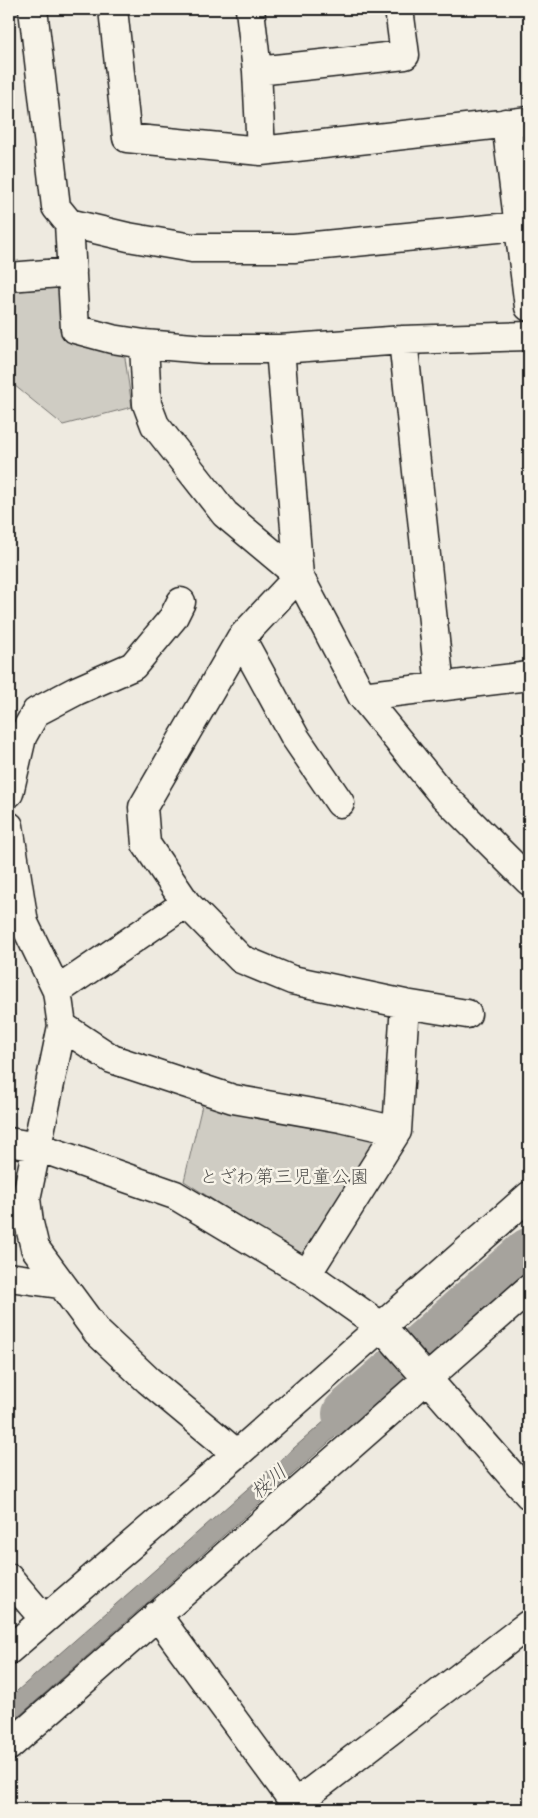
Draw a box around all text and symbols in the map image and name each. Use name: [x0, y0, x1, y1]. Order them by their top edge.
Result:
park label: とざわ第三児童公園: [199, 1164, 369, 1191]
water label: 桜川: [245, 1458, 293, 1506]

